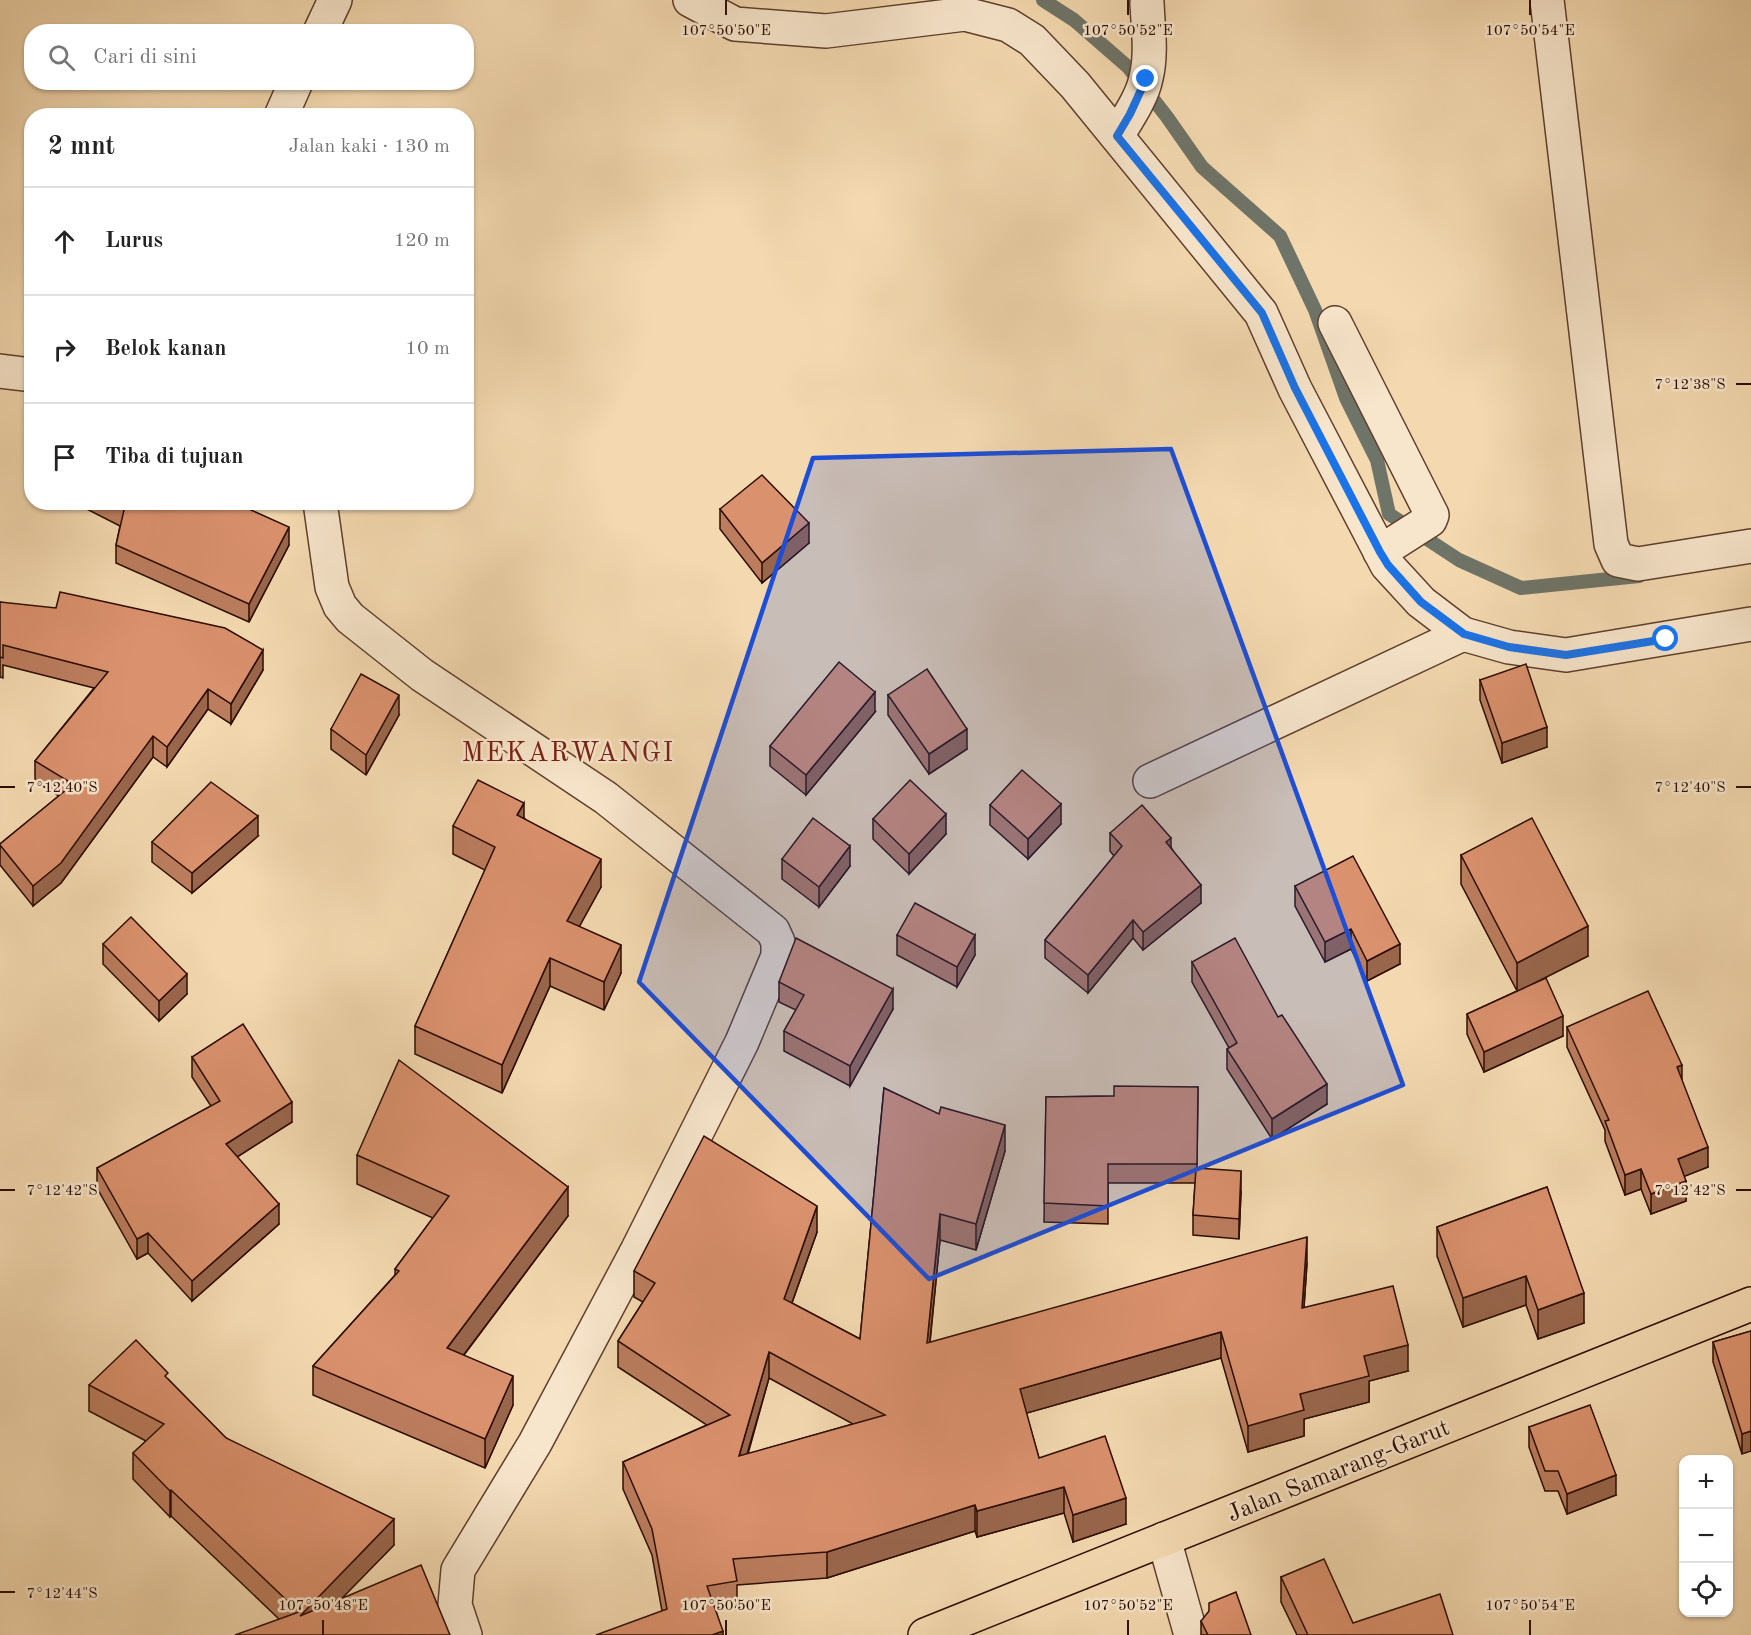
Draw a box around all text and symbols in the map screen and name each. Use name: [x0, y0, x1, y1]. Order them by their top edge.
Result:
search box: [24, 24, 474, 90]
text: 107°50'50"E: [681, 24, 771, 39]
text: 107°50'52"E: [1083, 24, 1173, 39]
text: 107°50'54"E: [1485, 24, 1575, 39]
icon: search: [45, 41, 78, 74]
text: Cari di sini: [93, 46, 197, 68]
route end: [1132, 65, 1158, 91]
text: 2 mnt: [48, 134, 115, 160]
text: Jalan kaki · 130 m: [288, 137, 450, 157]
icon: ahead: [48, 225, 81, 258]
text: Lurus: [105, 230, 163, 252]
text: 120 m: [394, 231, 450, 251]
icon: right: [48, 333, 81, 366]
text: Belok kanan: [105, 338, 227, 360]
text: 10 m: [405, 339, 450, 359]
text: 7°12'38"S: [1654, 378, 1726, 393]
icon: arrive: [48, 441, 81, 474]
text: Tiba di tujuan: [105, 446, 243, 468]
route start: [1652, 625, 1678, 651]
district label: MEKARWANGI: [461, 740, 675, 767]
text: 7°12'40"S: [26, 781, 98, 796]
text: 7°12'40"S: [1654, 781, 1726, 796]
text: 7°12'42"S: [26, 1184, 98, 1199]
text: 7°12'42"S: [1654, 1184, 1726, 1199]
street label: Jalan Samarang-Garut: [1224, 1416, 1453, 1527]
map controls: [1679, 1455, 1733, 1617]
button: +: [1679, 1455, 1733, 1509]
button: −: [1679, 1509, 1733, 1563]
button: locate: [1679, 1563, 1733, 1617]
text: 7°12'44"S: [26, 1587, 98, 1602]
text: 107°50'48"E: [278, 1599, 368, 1614]
text: 107°50'50"E: [681, 1599, 771, 1614]
text: 107°50'52"E: [1083, 1599, 1173, 1614]
text: 107°50'54"E: [1485, 1599, 1575, 1614]

